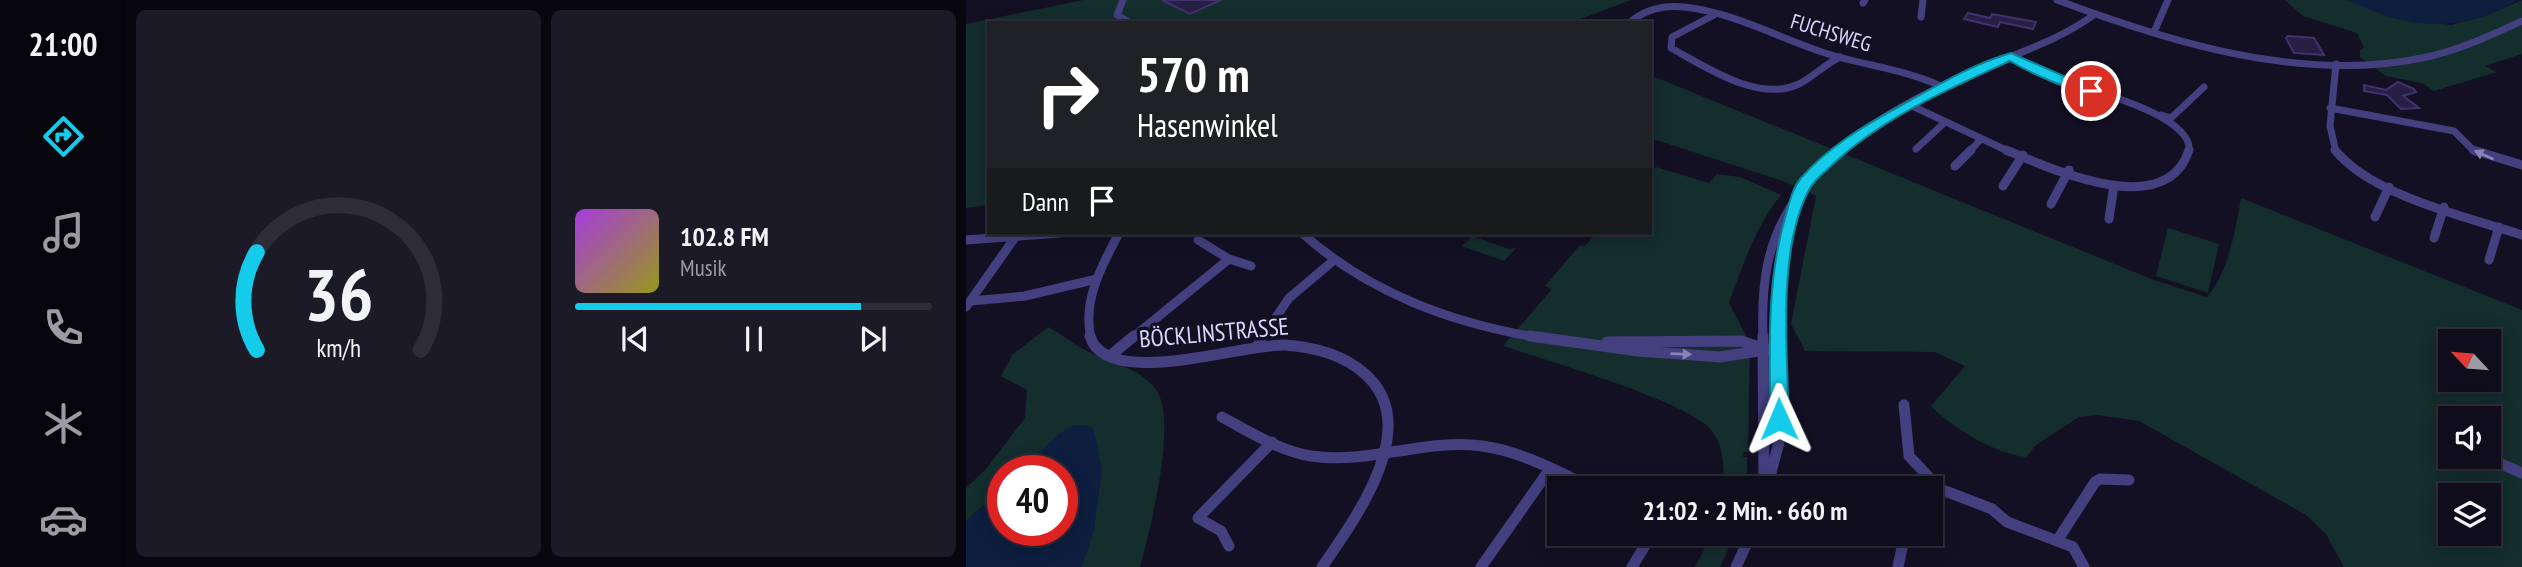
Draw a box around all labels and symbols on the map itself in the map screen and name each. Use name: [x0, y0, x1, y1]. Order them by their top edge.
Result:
street label: FUCHSWEG: [1788, 7, 1875, 58]
pin: [2061, 61, 2121, 121]
one-way arrow: [2474, 149, 2495, 160]
street label: BÖCKLINSTRASSE: [1138, 311, 1290, 354]
north arrow: [2438, 329, 2501, 392]
one-way arrow: [1670, 348, 1692, 359]
position arrow: [1742, 382, 1816, 456]
speed limit sign: 40: [987, 455, 1078, 546]

